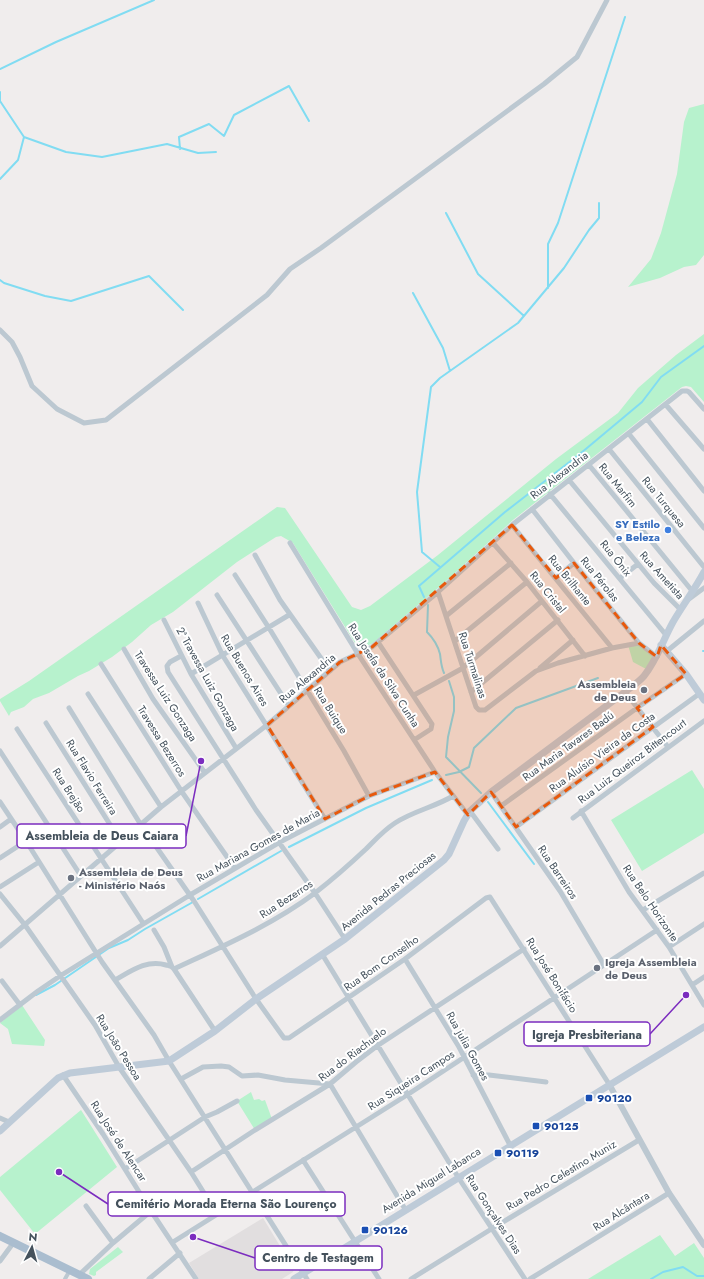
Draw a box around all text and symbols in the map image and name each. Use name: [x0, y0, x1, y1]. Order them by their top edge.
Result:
street label: Rua Alexandria: [527, 447, 591, 503]
street label: Rua Marfim: [595, 459, 641, 511]
street label: Rua Turquesa: [638, 473, 690, 531]
place label: SY Estilo e Beleza: [615, 516, 661, 545]
marker: SY Estilo e Beleza: [663, 525, 673, 535]
street label: Rua Ônix: [596, 536, 636, 580]
street label: Rua Ametista: [636, 547, 688, 603]
street label: Rua Brilhante: [545, 551, 596, 609]
street label: Rua Pérolas: [577, 553, 623, 605]
street label: Rua Cristal: [526, 568, 570, 616]
street label: Rua Josefa da Silva Cunha: [344, 620, 424, 730]
street label: 2ª Travessa Luiz Gonzaga: [173, 624, 243, 734]
street label: Rua Turmalinas: [455, 630, 491, 701]
street label: Rua Buenos Aires: [217, 631, 273, 710]
street label: Travessa Luiz Gonzaga: [131, 648, 201, 744]
street label: Rua Alexandria: [275, 649, 339, 707]
place label: Assembleia de Deus: [577, 676, 636, 705]
street label: Rua Buique: [310, 683, 352, 737]
marker: Assembleia de Deus: [639, 685, 649, 695]
street label: Travessa Bezerros: [134, 702, 191, 780]
street label: Rua Maria Tavares Badú: [519, 707, 617, 785]
street label: Rua Aluísio Vieira da Costa: [546, 708, 658, 796]
street label: Rua Luiz Queiroz Bittencourt: [574, 715, 690, 807]
street label: Rua Flavio Ferreira: [62, 736, 122, 818]
street label: Rua Brejão: [49, 765, 89, 815]
street label: Rua Mariana Gomes de Maria: [193, 804, 323, 886]
callout: Assembleia de Deus Caiara: [17, 824, 186, 848]
text: Assembleia de Deus Caiara: [25, 827, 178, 845]
street label: Rua Barreiros: [534, 842, 582, 903]
street label: Avenida Pedras Preciosas: [337, 847, 439, 934]
street label: Rua Belo Horizonte: [619, 861, 683, 945]
place label: Assembleia de Deus - Ministério Naós: [78, 864, 183, 893]
marker: Assembleia de Deus - Ministério Naós: [66, 873, 76, 883]
street label: Rua Bezerros: [256, 875, 316, 922]
street label: Rua Bom Conselho: [340, 931, 422, 995]
street label: Rua José Bonifácio: [522, 934, 582, 1016]
place label: Igreja Assembleia de Deus: [605, 954, 697, 983]
marker: Igreja Assembleia de Deus: [592, 963, 602, 973]
street label: Rua julia Gomes: [443, 1009, 494, 1084]
street label: Rua João Pessoa: [92, 1011, 146, 1083]
callout: Igreja Presbiteriana: [524, 1022, 650, 1046]
street label: Rua do Riachuelo: [315, 1023, 389, 1085]
text: Igreja Presbiteriana: [532, 1026, 642, 1044]
street label: Rua Siqueira Campos: [365, 1046, 458, 1114]
place label: 90120: [597, 1090, 632, 1106]
marker: 90120: [584, 1093, 594, 1103]
street label: Rua José de Alencar: [87, 1097, 151, 1185]
place label: 90125: [544, 1118, 579, 1134]
marker: 90125: [531, 1121, 541, 1131]
street label: Rua Pedro Celestino Muniz: [503, 1136, 619, 1214]
street label: Avenida Miguel Labanca: [378, 1143, 484, 1217]
place label: 90119: [506, 1145, 539, 1161]
marker: 90119: [493, 1148, 503, 1158]
street label: Rua Gonçalves Dias: [462, 1171, 526, 1257]
street label: Rua Alcântara: [590, 1187, 652, 1235]
callout: Cemitério Morada Eterna São Lourenço: [108, 1192, 345, 1216]
text: Cemitério Morada Eterna São Lourenço: [115, 1195, 337, 1213]
place label: 90126: [373, 1222, 408, 1238]
marker: 90126: [360, 1225, 370, 1235]
north arrow: [12, 1227, 52, 1267]
text: N: [28, 1229, 38, 1245]
callout: Centro de Testagem: [255, 1246, 382, 1270]
text: Centro de Testagem: [262, 1249, 374, 1267]

